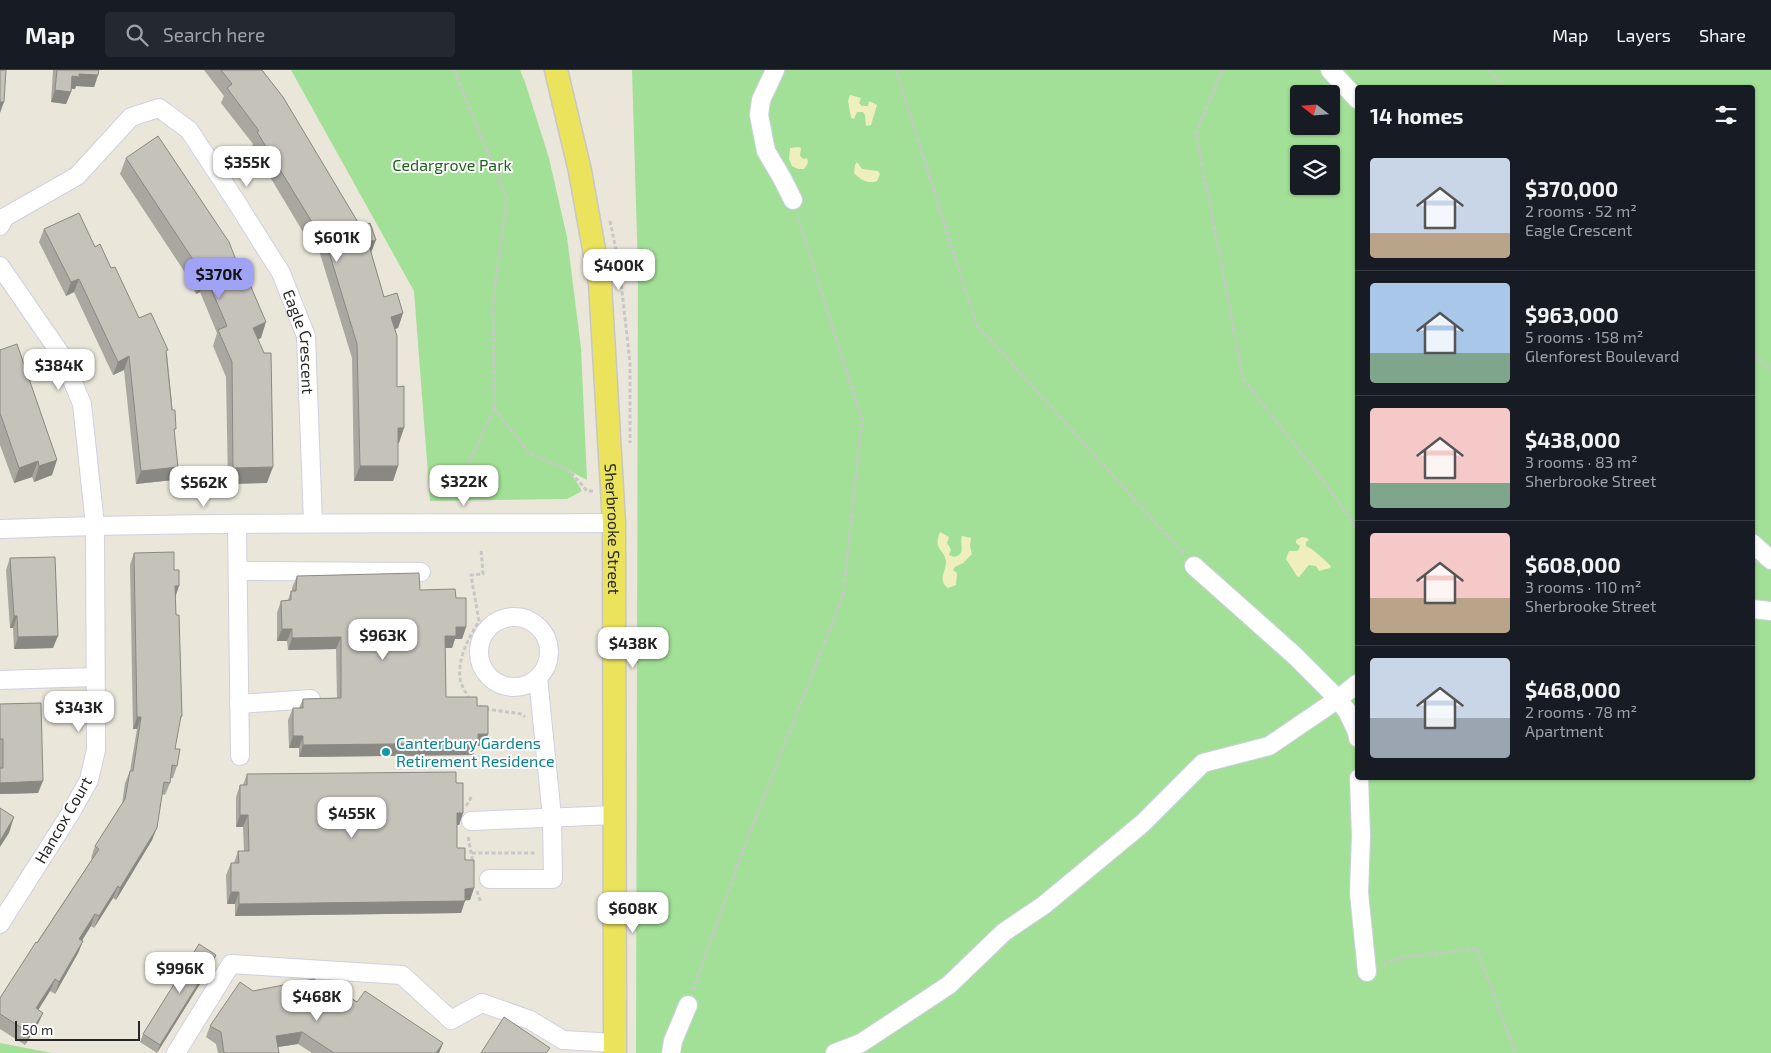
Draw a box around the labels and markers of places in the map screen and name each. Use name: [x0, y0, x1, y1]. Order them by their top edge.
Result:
pin: $355K: [212, 146, 282, 188]
pin: $601K: [302, 220, 372, 263]
pin: $400K: [584, 248, 654, 291]
pin: $370K: [184, 258, 254, 300]
pin: $384K: [24, 348, 94, 391]
pin: $322K: [429, 464, 499, 507]
pin: $562K: [169, 466, 239, 508]
pin: $963K: [348, 618, 418, 661]
pin: $438K: [598, 626, 668, 669]
pin: $343K: [44, 690, 114, 733]
place label: Canterbury Gardens Retirement Residence: [396, 733, 555, 770]
marker: Canterbury Gardens Retirement Residence: [380, 746, 392, 758]
pin: $455K: [317, 796, 387, 839]
pin: $608K: [598, 892, 668, 934]
pin: $996K: [145, 952, 215, 994]
pin: $468K: [282, 980, 352, 1022]

